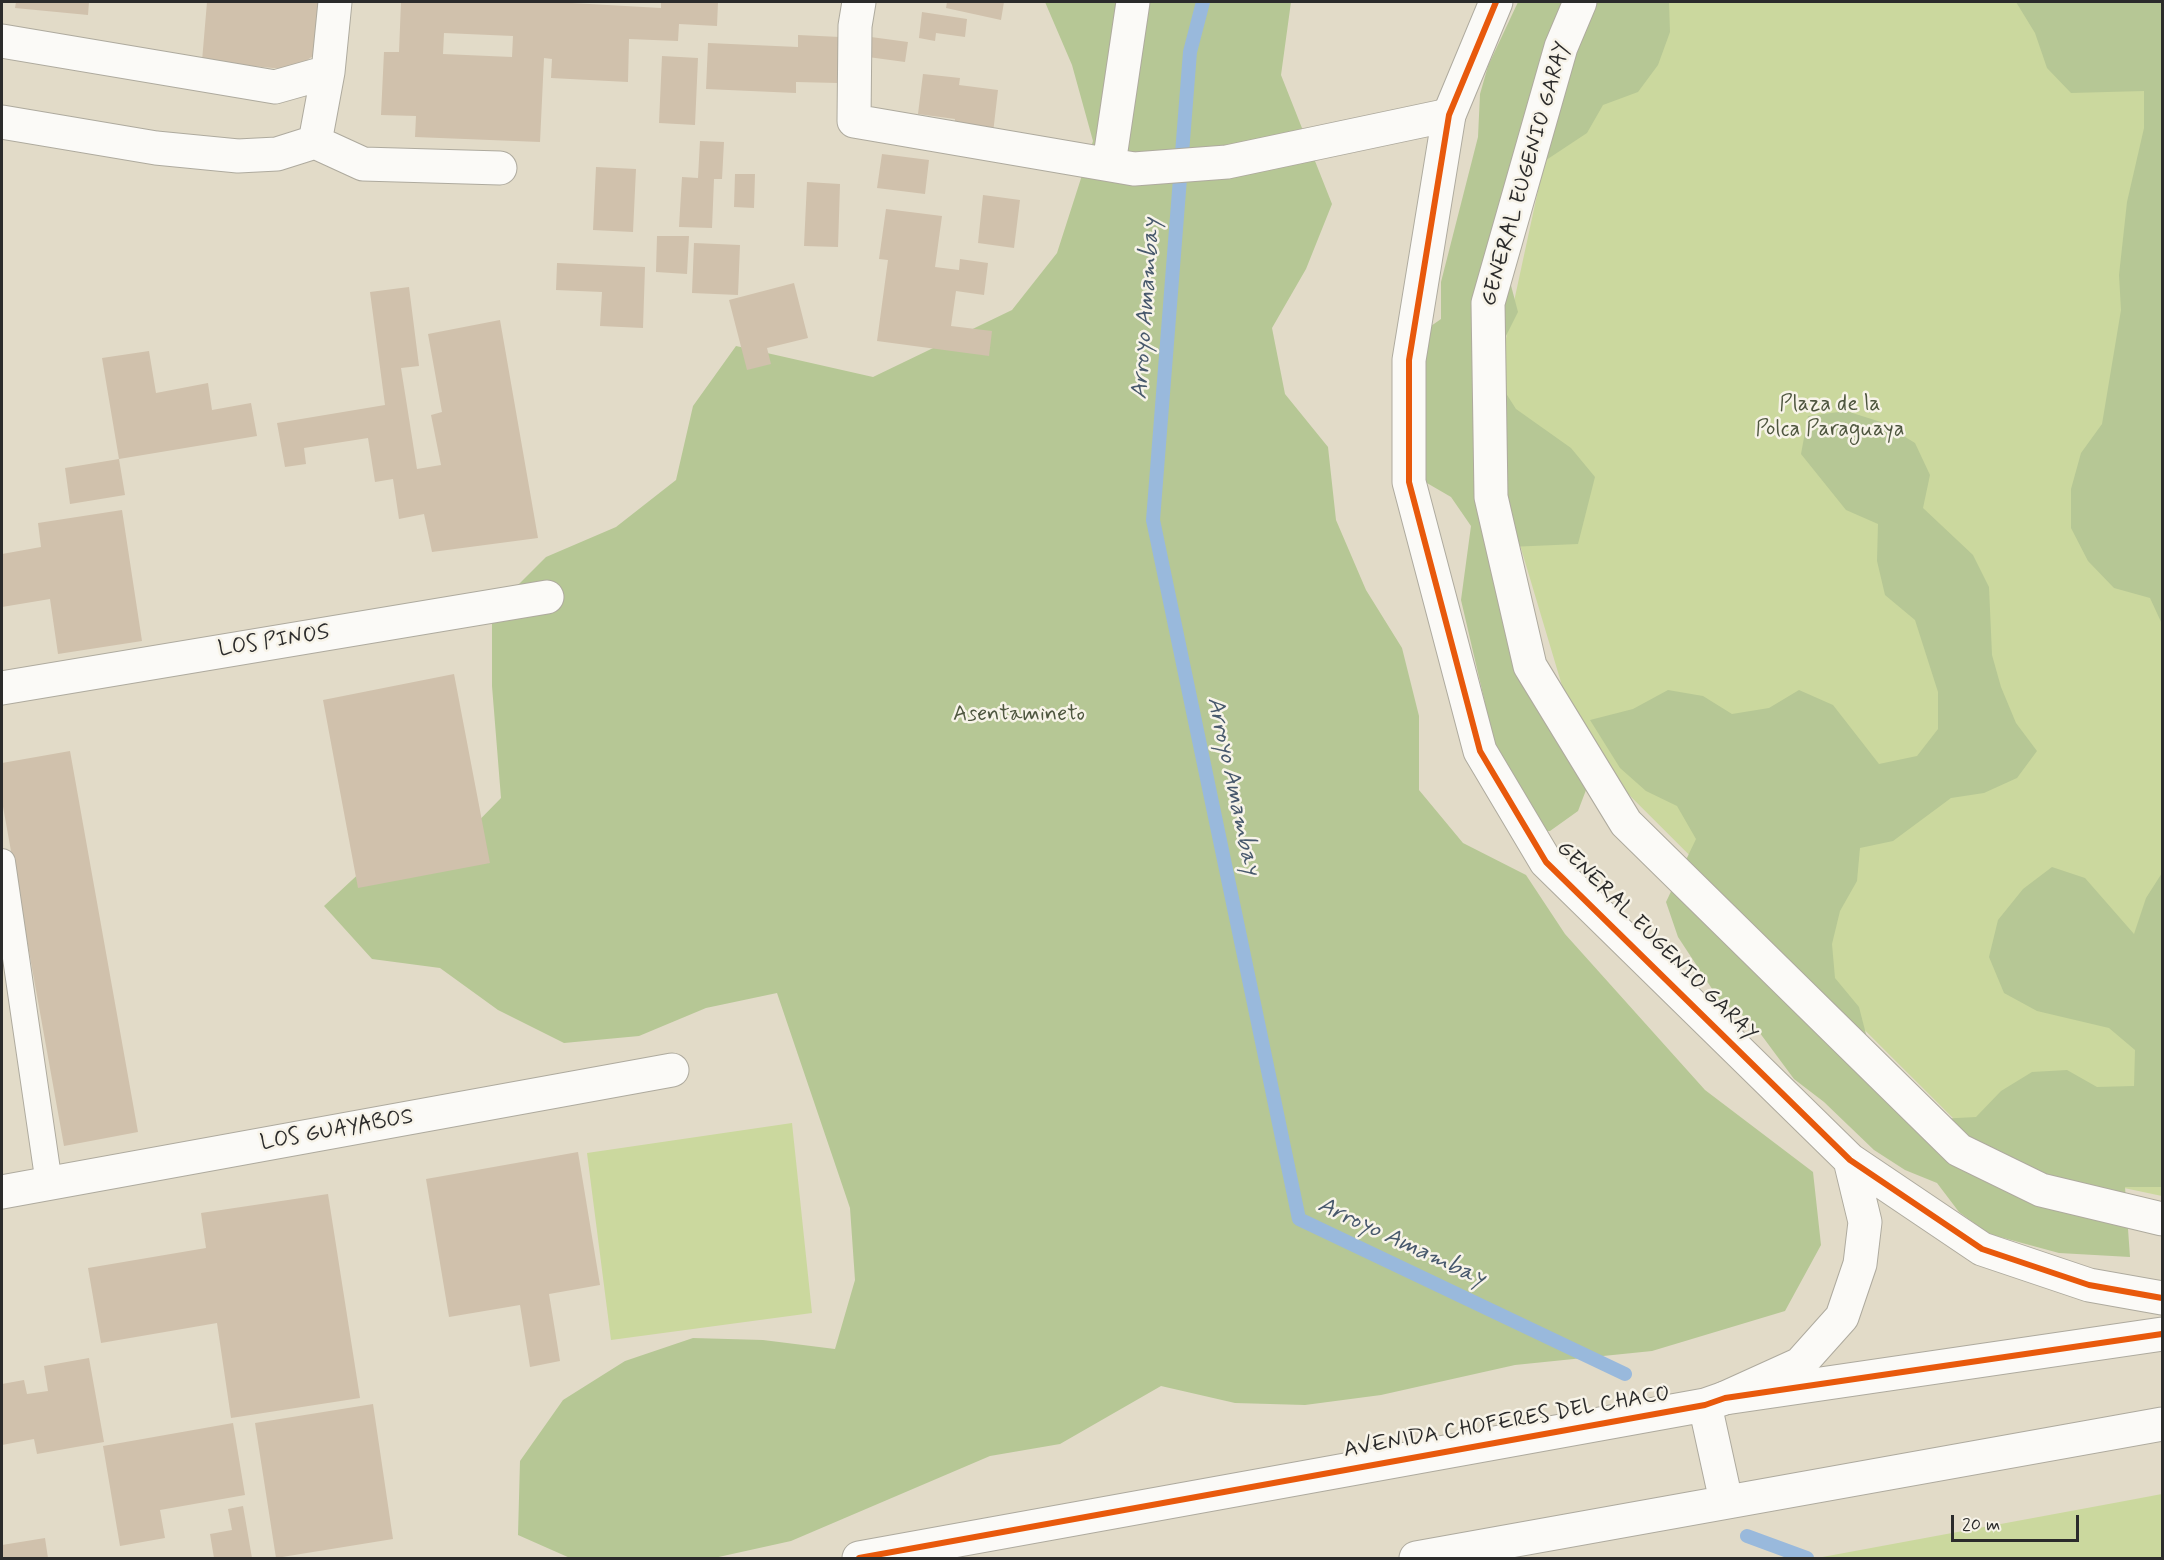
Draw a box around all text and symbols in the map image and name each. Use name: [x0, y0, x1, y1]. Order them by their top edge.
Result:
street label: GENERAL EUGENIO GARAY: [1477, 39, 1577, 309]
water label: Arroyo Amambay: [1126, 218, 1168, 400]
park label: Plaza de la Polca Paraguaya: [1755, 392, 1905, 444]
street label: LOS PINOS: [217, 620, 331, 664]
water label: Arroyo Amambay: [1199, 694, 1265, 878]
park label: Asentamineto: [953, 702, 1085, 728]
street label: GENERAL EUGENIO GARAY: [1550, 836, 1762, 1048]
street label: LOS GUAYABOS: [259, 1105, 415, 1157]
water label: Arroyo Amambay: [1313, 1192, 1489, 1294]
street label: AVENIDA CHOFERES DEL CHACO: [1342, 1381, 1672, 1465]
scale bar: [1954, 1503, 2082, 1541]
text: 20 m: [1962, 1513, 2000, 1537]

